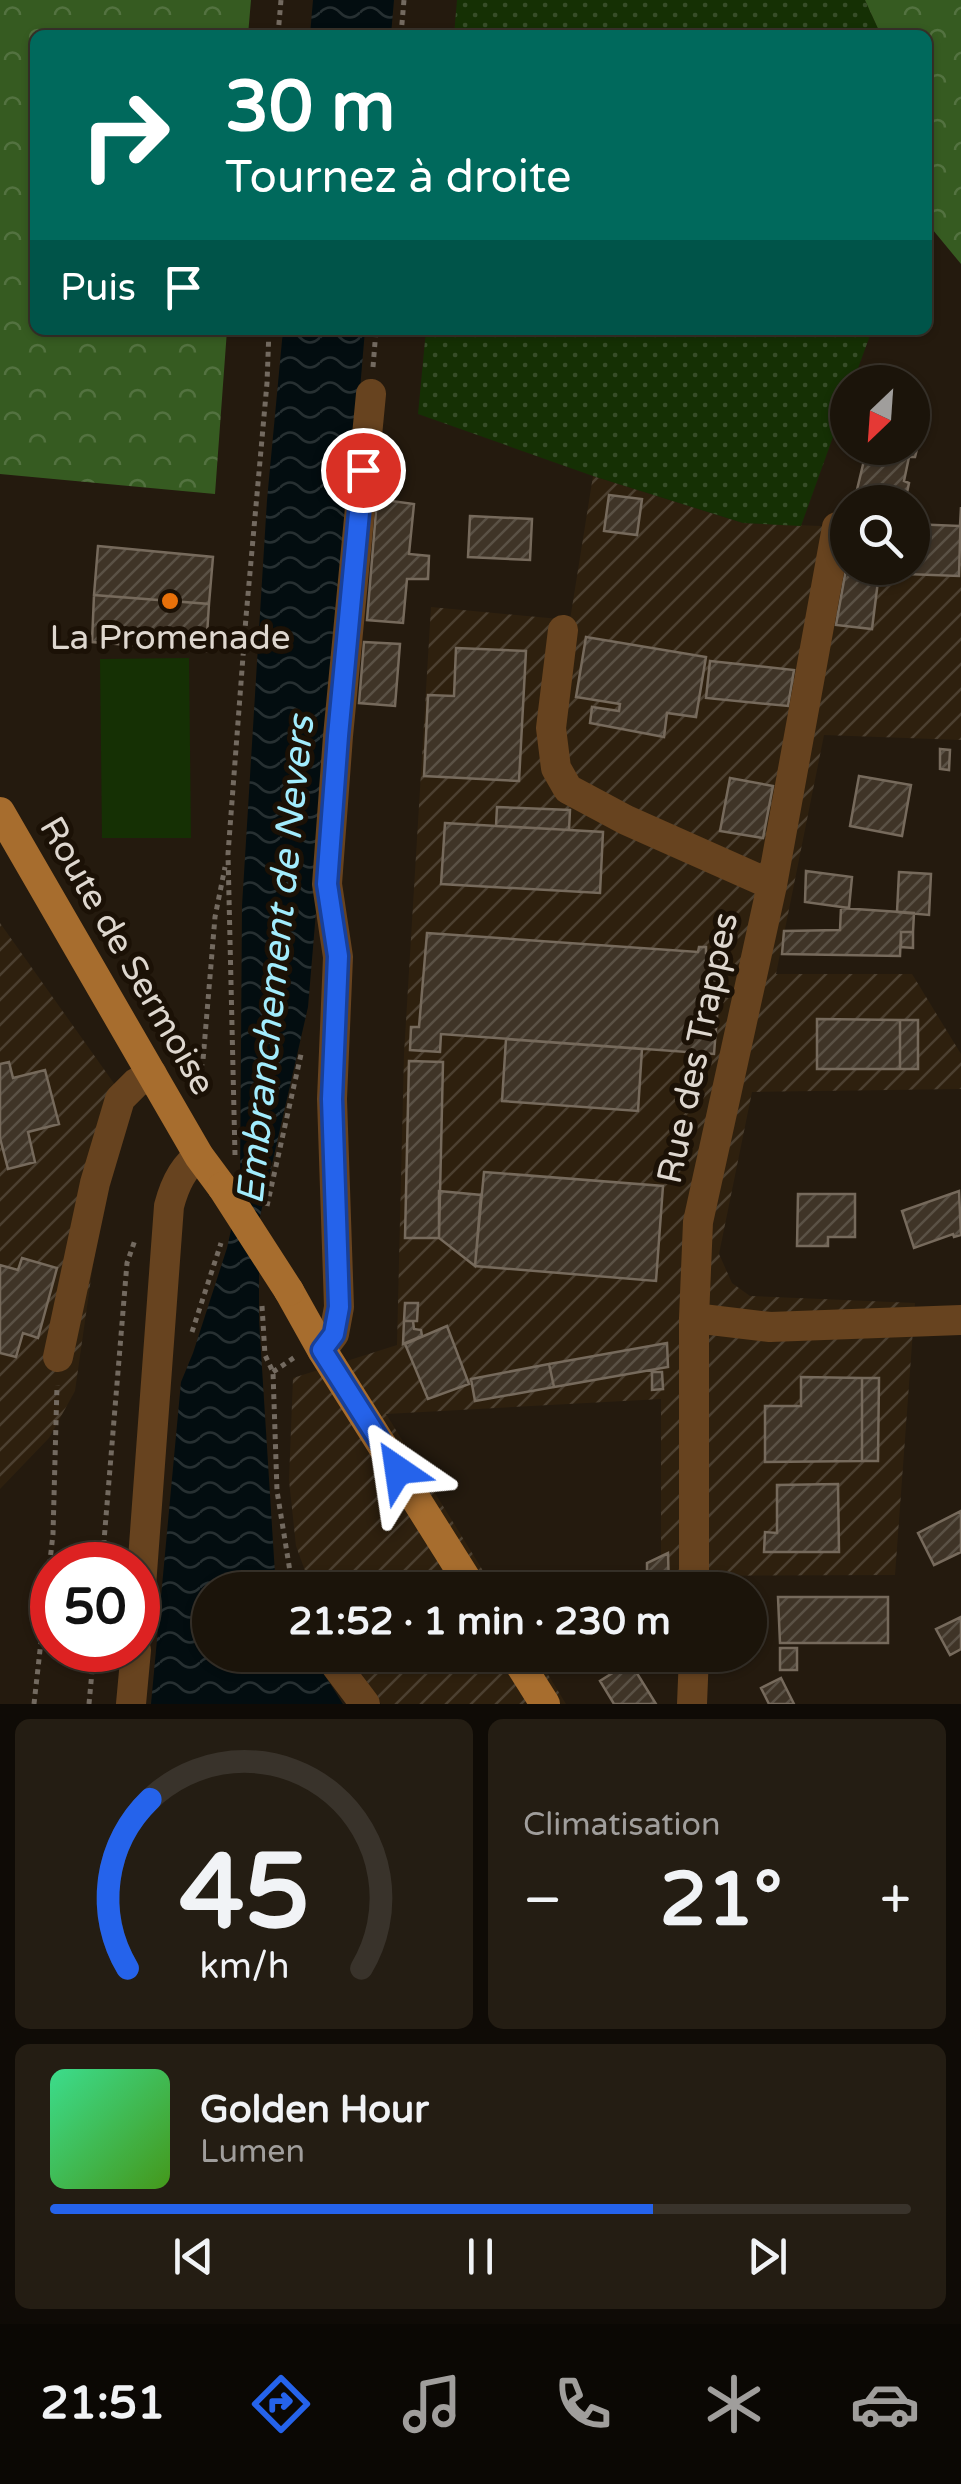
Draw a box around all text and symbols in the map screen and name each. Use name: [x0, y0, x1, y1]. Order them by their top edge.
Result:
text: 30 m: [225, 66, 395, 150]
icon: right: [60, 70, 190, 200]
text: Tournez à droite: [225, 151, 571, 205]
icon: arrive: [156, 260, 211, 315]
text: Puis: [60, 265, 136, 311]
north arrow: [830, 365, 930, 465]
map controls: [830, 365, 930, 585]
pin: [321, 428, 406, 513]
icon: arrive: [336, 443, 391, 498]
button: search: [830, 485, 930, 585]
marker: La Promenade: [159, 590, 181, 612]
place label: La Promenade: [49, 617, 291, 659]
water label: Embranchement de Nevers: [227, 711, 325, 1207]
street label: Route de Sermoise: [30, 810, 224, 1102]
street label: Rue des Trappes: [649, 909, 747, 1187]
position arrow: [346, 1418, 450, 1522]
speed limit sign: 50: [30, 1542, 160, 1672]
text: 21:52 · 1 min · 230 m: [288, 1599, 671, 1645]
text: Climatisation: [523, 1806, 720, 1844]
text: 45: [179, 1831, 309, 1956]
text: 21°: [660, 1855, 782, 1945]
text: −: [523, 1868, 562, 1934]
text: +: [880, 1868, 911, 1934]
text: km/h: [199, 1945, 289, 1988]
text: Golden Hour: [200, 2087, 429, 2133]
text: Lumen: [200, 2133, 305, 2171]
icon: previous: [166, 2229, 221, 2284]
icon: pause: [453, 2229, 508, 2284]
icon: next: [740, 2229, 795, 2284]
icon: directions: [246, 2369, 316, 2439]
icon: music: [397, 2369, 467, 2439]
icon: phone: [548, 2369, 618, 2439]
icon: climate: [699, 2369, 769, 2439]
icon: car: [850, 2369, 920, 2439]
text: 21:51: [41, 2377, 165, 2431]

